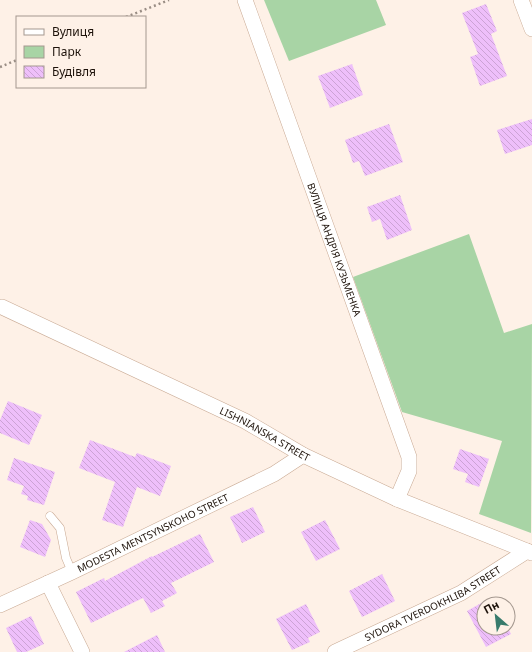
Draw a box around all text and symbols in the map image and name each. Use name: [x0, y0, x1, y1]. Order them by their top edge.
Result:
legend: [16, 16, 146, 88]
text: Вулиця: [52, 23, 94, 40]
text: Парк: [52, 43, 82, 60]
text: Будівля: [52, 63, 96, 80]
street label: ВУЛИЦЯ АНДРІЯ КУЗЬМЕНКА: [304, 181, 365, 319]
street label: LISHNIANSKA STREET: [218, 403, 313, 464]
street label: MODESTA MENTSYNSKOHO STREET: [75, 490, 231, 576]
street label: SYDORA TVERDOKHLIBA STREET: [362, 562, 504, 644]
north arrow: [476, 596, 516, 636]
text: Пн: [481, 596, 501, 617]

